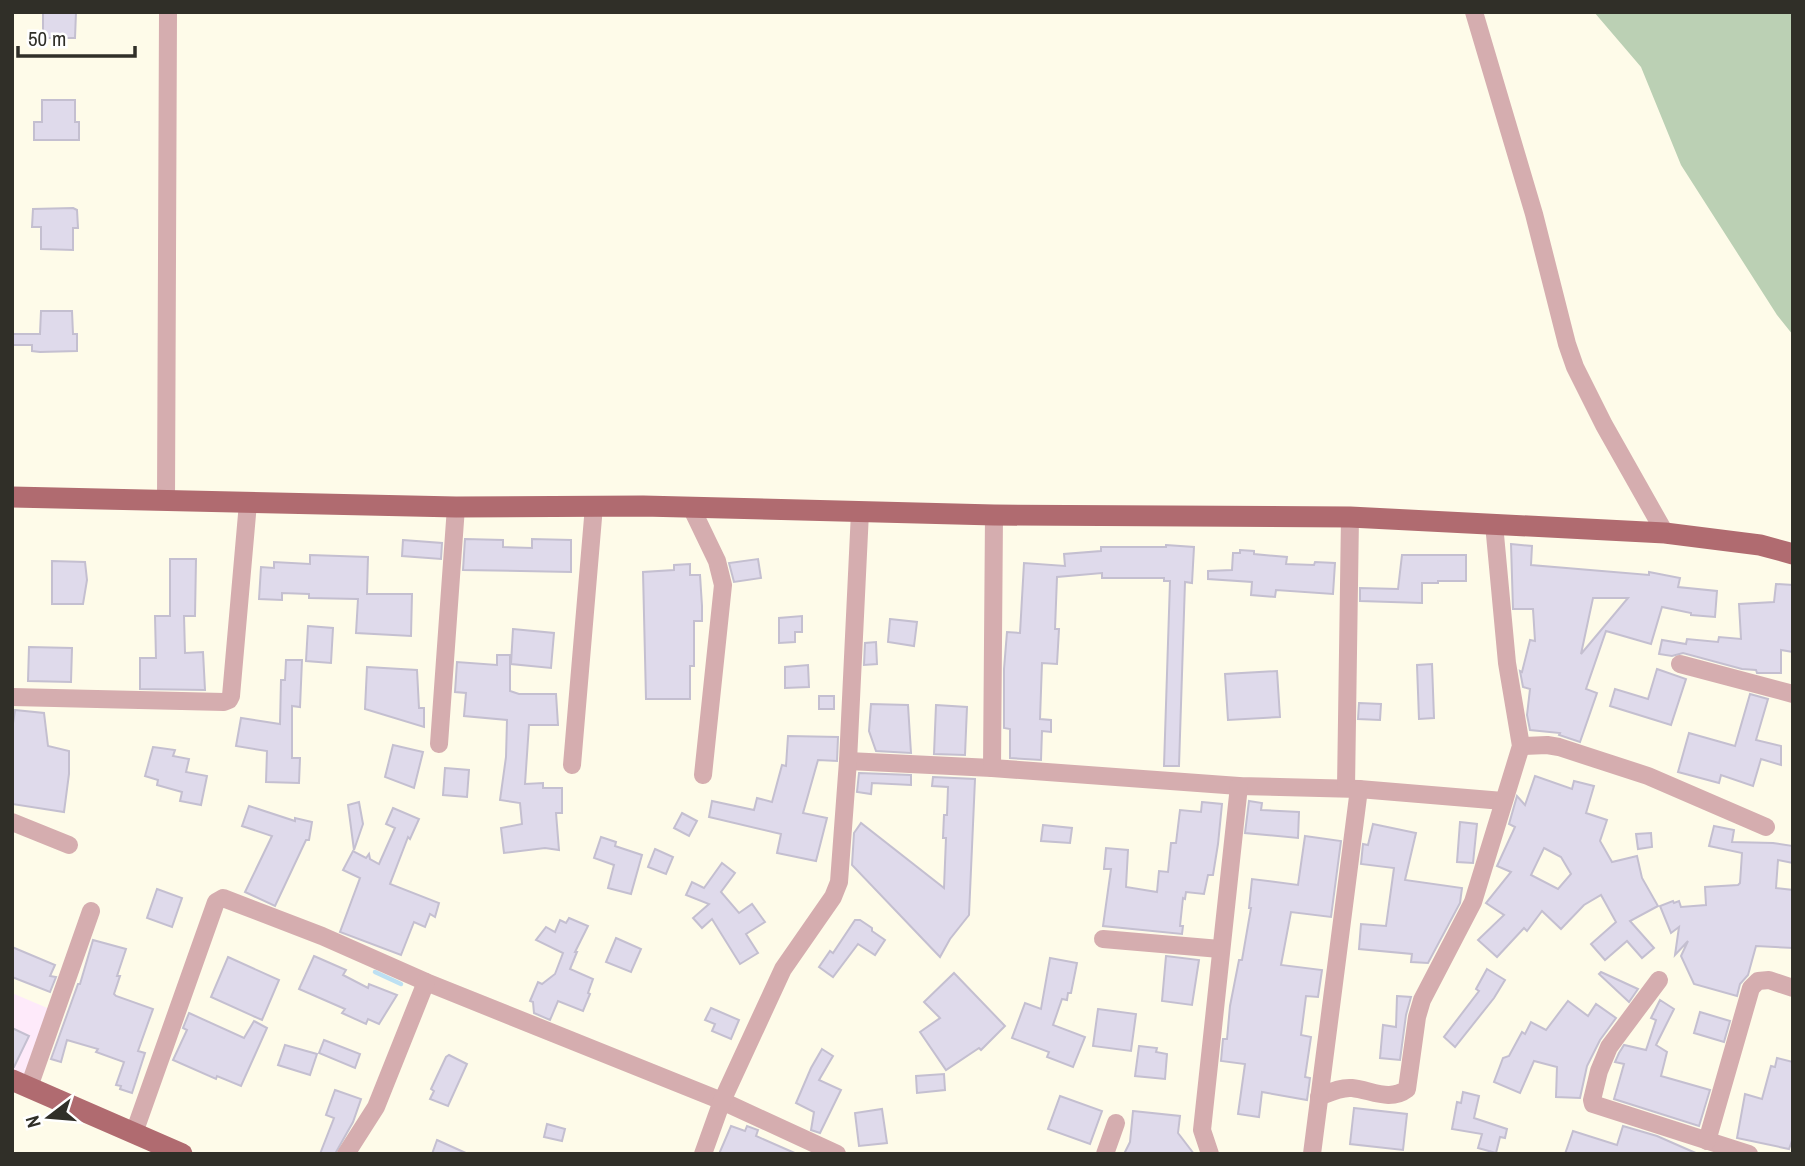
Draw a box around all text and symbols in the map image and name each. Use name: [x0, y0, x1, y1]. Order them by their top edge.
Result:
scale bar: [18, 14, 135, 58]
text: 50 m: [28, 24, 66, 53]
north arrow: [14, 1082, 84, 1152]
text: N: [19, 1113, 47, 1131]

